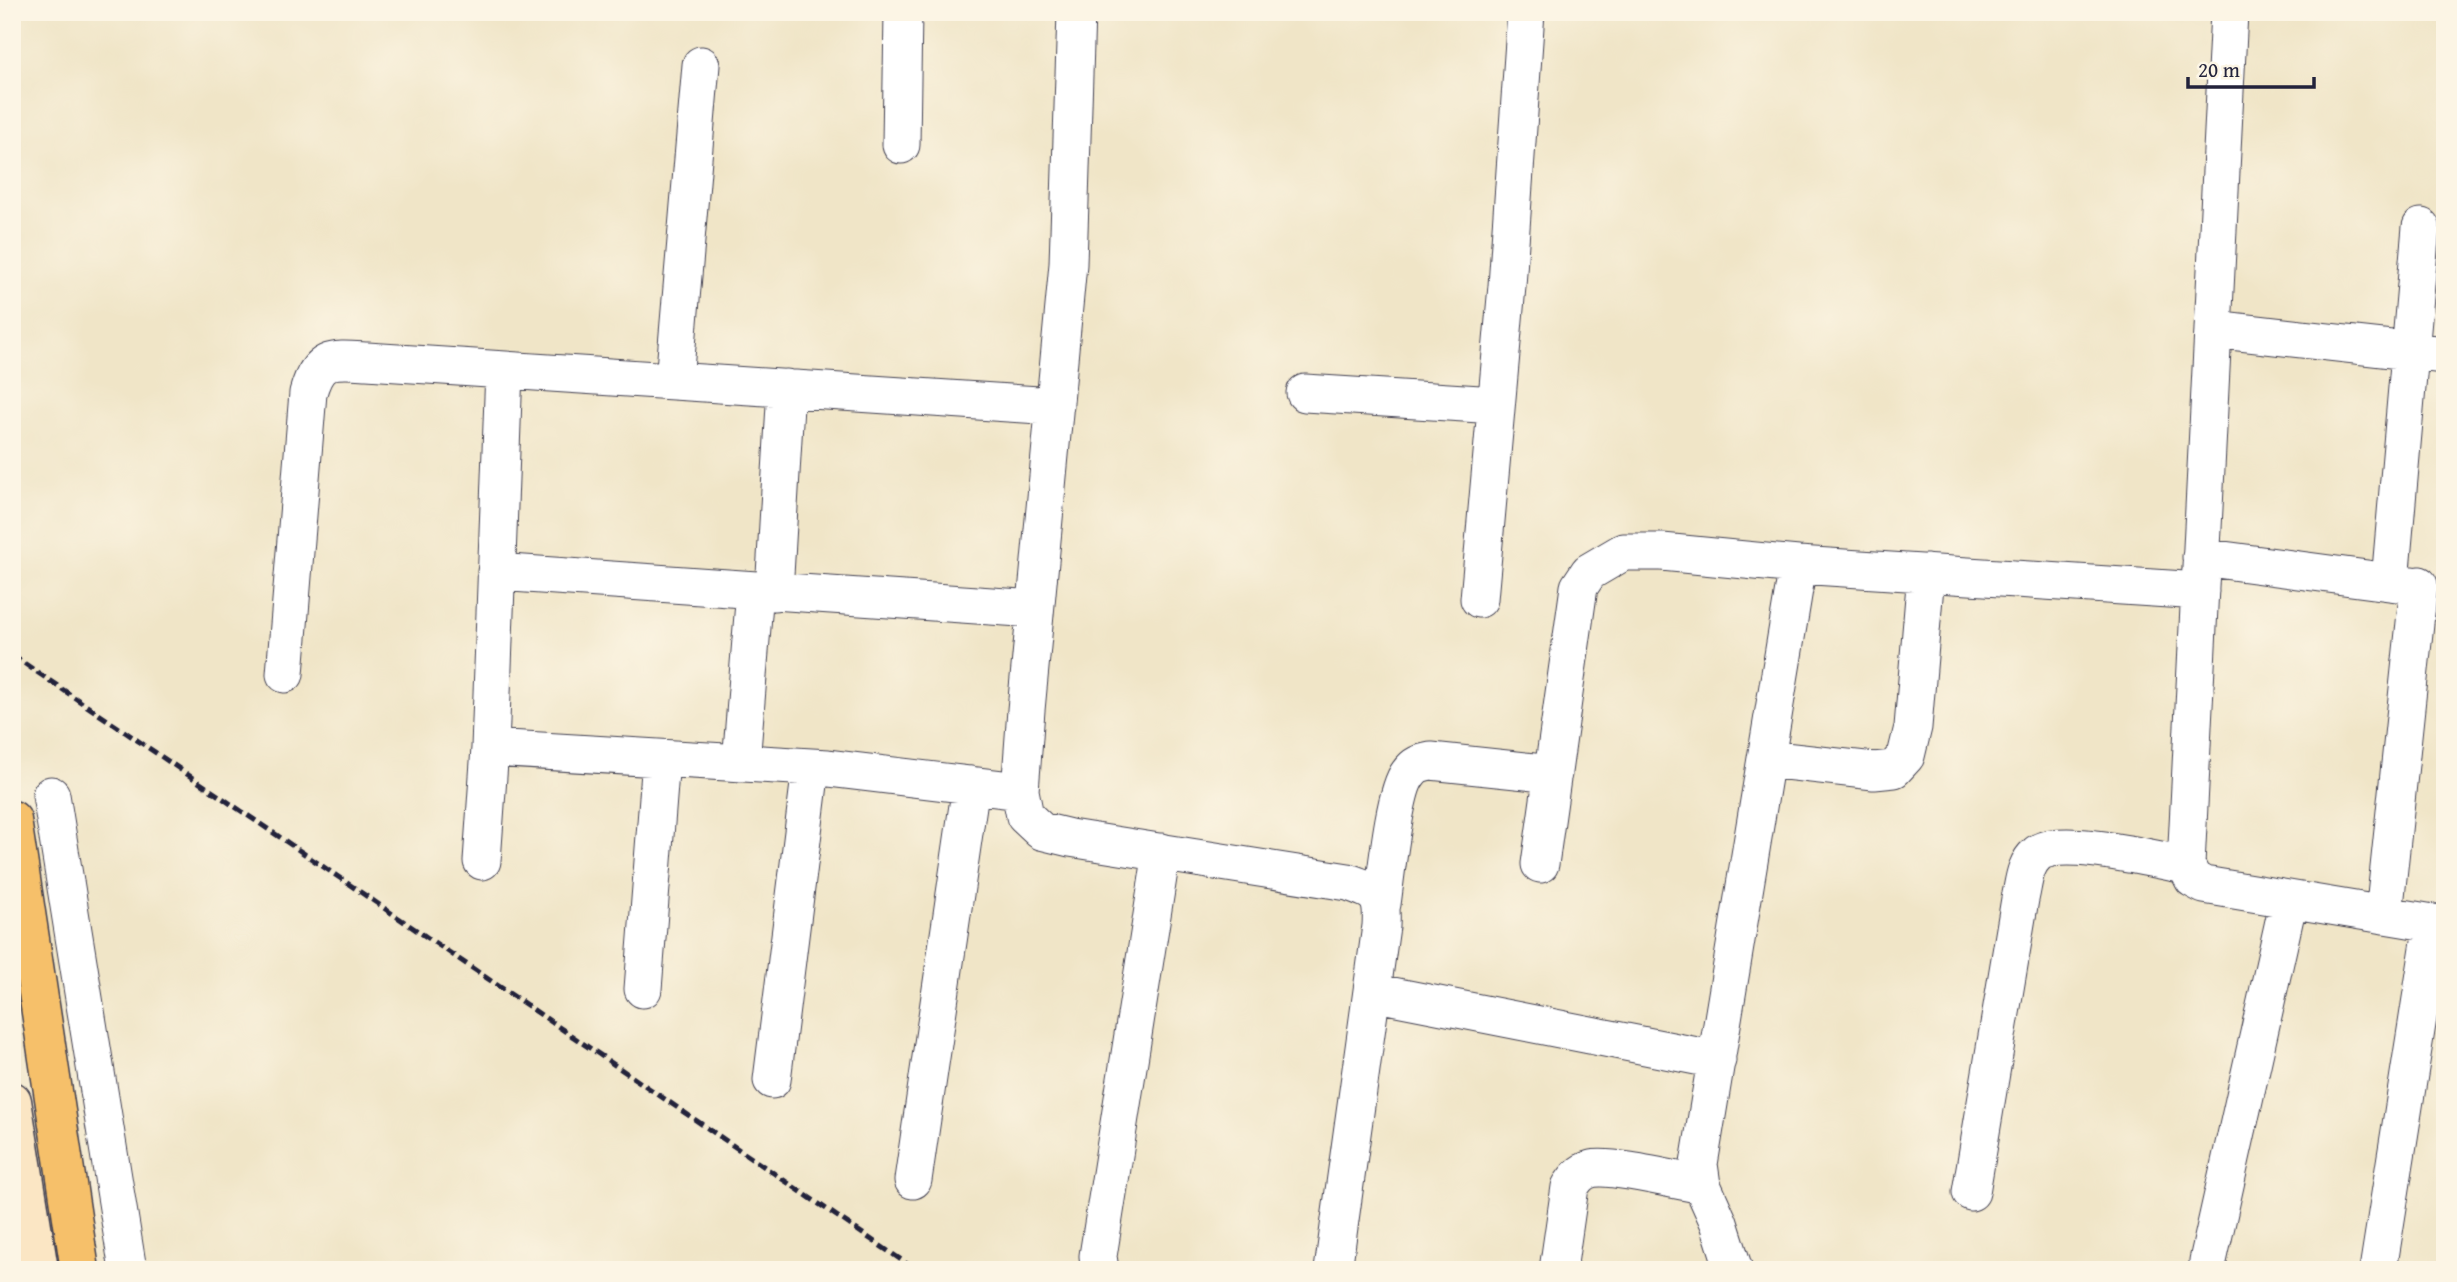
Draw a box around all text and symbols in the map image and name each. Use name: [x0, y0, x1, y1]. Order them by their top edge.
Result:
scale bar: [2188, 46, 2314, 90]
text: 20 m: [2198, 54, 2240, 85]

